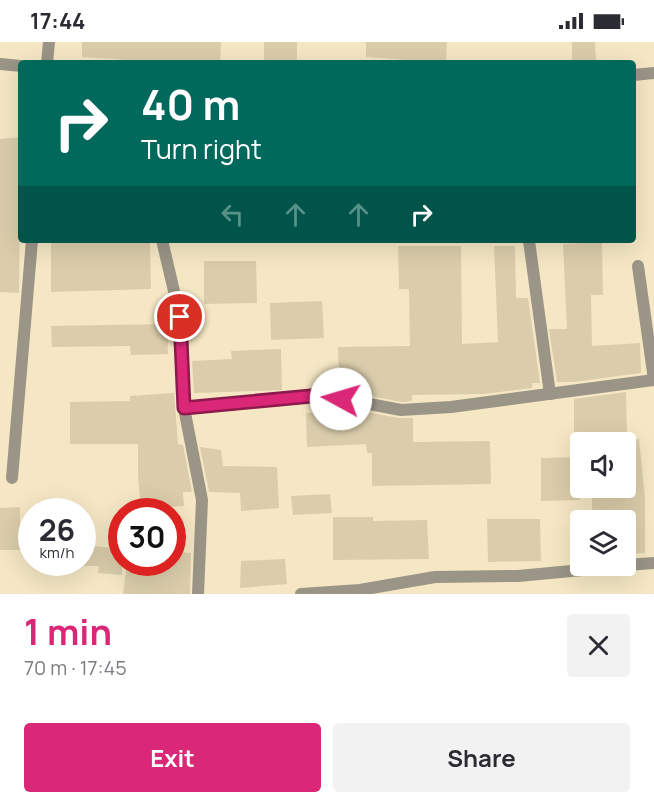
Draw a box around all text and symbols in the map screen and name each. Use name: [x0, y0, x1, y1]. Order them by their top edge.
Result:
text: 17:44: [30, 6, 85, 36]
text: 40 m: [141, 75, 240, 133]
icon: right: [42, 84, 120, 162]
text: Turn right: [141, 130, 262, 167]
icon: left: [216, 198, 249, 231]
icon: ahead: [279, 198, 312, 231]
icon: ahead: [342, 198, 375, 231]
icon: right: [405, 198, 438, 231]
pin: [154, 291, 205, 342]
icon: arrive: [163, 300, 196, 333]
position arrow: [309, 367, 373, 431]
map controls: [570, 432, 636, 576]
button: sound: [570, 432, 636, 498]
speed limit sign: 30: [108, 498, 186, 576]
text: 26: [39, 509, 75, 550]
button: layers: [570, 510, 636, 576]
text: km/h: [40, 542, 74, 563]
text: 1 min: [24, 607, 112, 656]
button: close: [567, 614, 630, 677]
text: 70 m · 17:45: [24, 654, 127, 681]
button: Exit: [24, 723, 321, 792]
button: Share: [333, 723, 630, 792]

